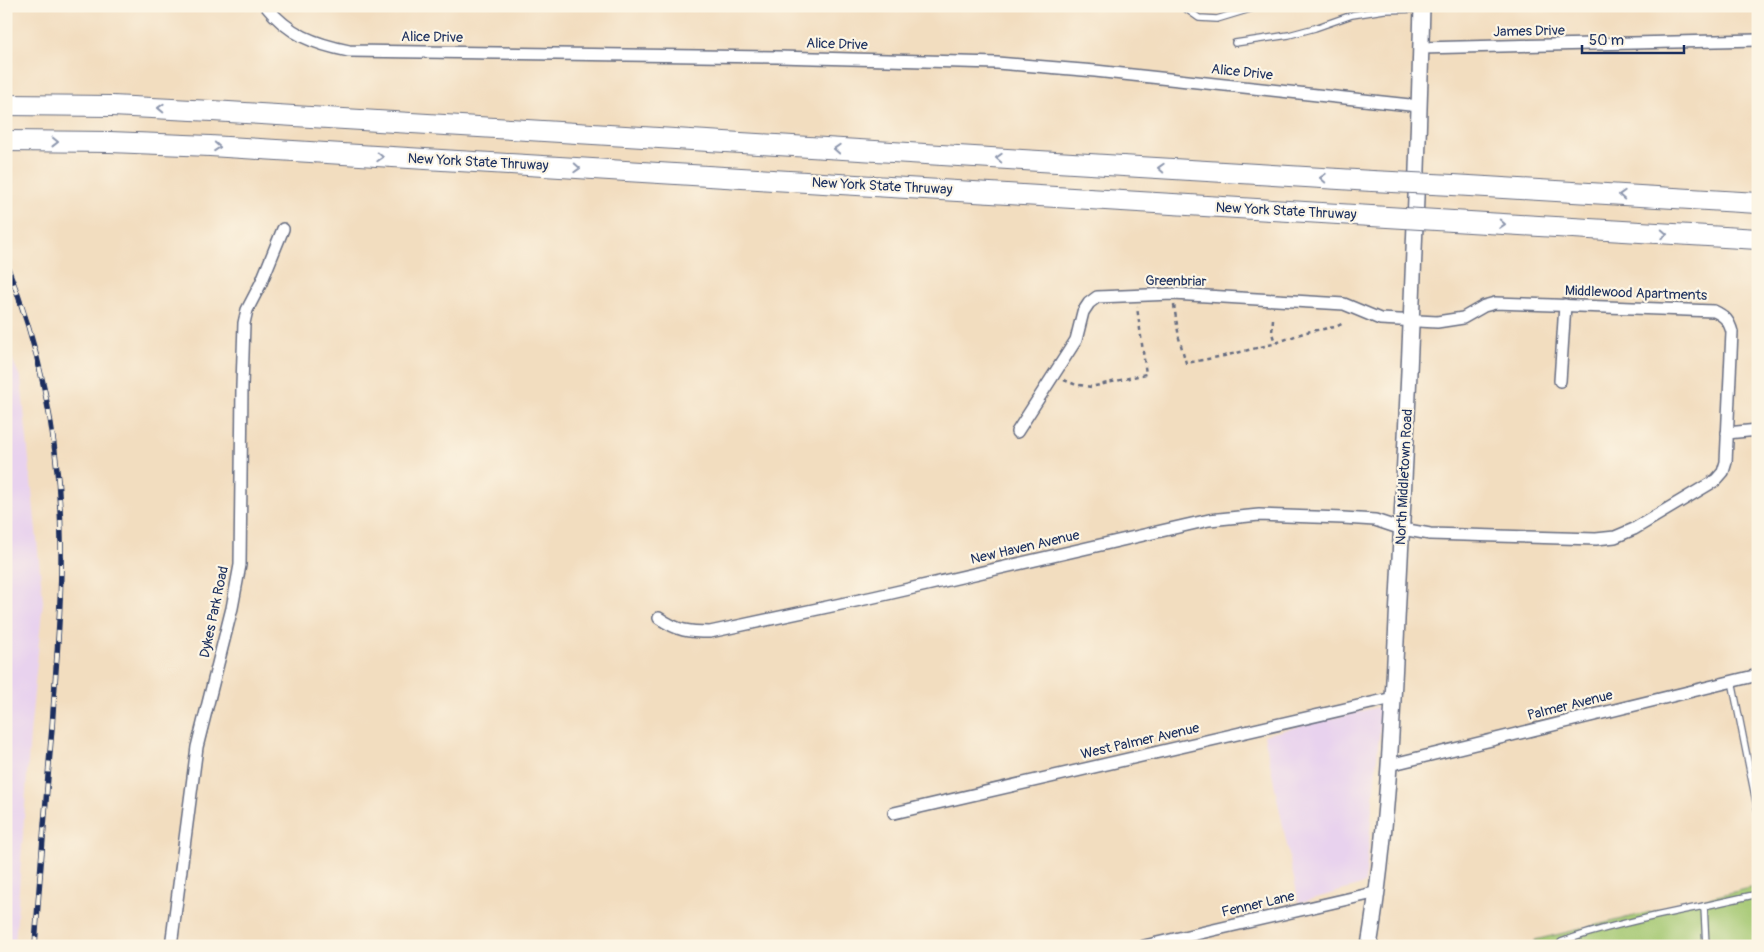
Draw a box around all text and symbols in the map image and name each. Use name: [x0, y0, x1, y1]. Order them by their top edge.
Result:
street label: James Drive: [1493, 22, 1565, 40]
scale bar: [1582, 22, 1684, 54]
street label: Alice Drive: [401, 28, 463, 46]
text: 50 m: [1589, 31, 1624, 50]
street label: Alice Drive: [806, 34, 868, 54]
street label: Alice Drive: [1210, 60, 1274, 84]
one-way arrow: [156, 103, 164, 114]
one-way arrow: [51, 136, 59, 147]
one-way arrow: [214, 141, 222, 152]
one-way arrow: [832, 143, 840, 154]
street label: New York State Thruway: [407, 150, 549, 174]
one-way arrow: [376, 151, 384, 162]
one-way arrow: [995, 153, 1003, 164]
one-way arrow: [1157, 162, 1165, 173]
one-way arrow: [573, 163, 581, 174]
one-way arrow: [1319, 172, 1327, 183]
street label: New York State Thruway: [811, 174, 953, 198]
one-way arrow: [1617, 190, 1625, 201]
street label: New York State Thruway: [1215, 199, 1357, 223]
one-way arrow: [1498, 218, 1506, 229]
one-way arrow: [1660, 228, 1668, 239]
street label: Greenbriar: [1145, 272, 1207, 290]
street label: Middlewood Apartments: [1564, 282, 1708, 304]
street label: North Middletown Road: [1392, 408, 1416, 545]
street label: New Haven Avenue: [969, 526, 1081, 568]
street label: Dykes Park Road: [196, 564, 232, 659]
street label: Palmer Avenue: [1526, 686, 1615, 724]
street label: West Palmer Avenue: [1079, 719, 1201, 763]
street label: Fenner Lane: [1220, 887, 1296, 921]

